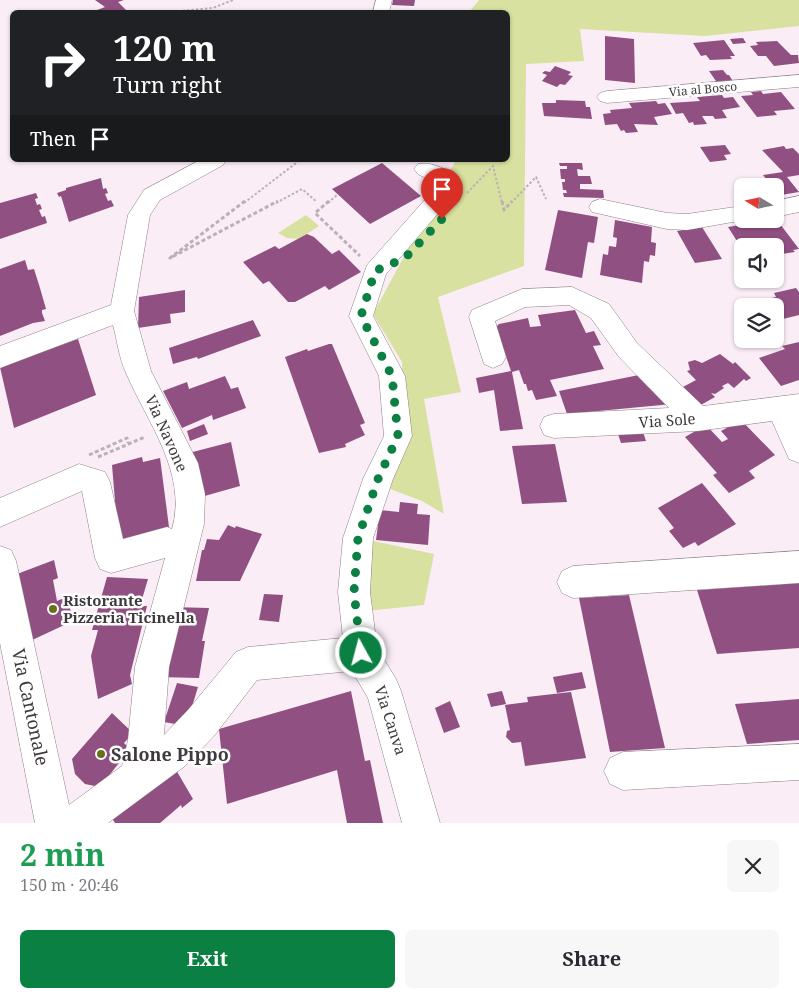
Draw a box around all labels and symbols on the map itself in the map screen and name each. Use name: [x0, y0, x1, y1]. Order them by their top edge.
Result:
street label: Via al Bosco: [668, 78, 738, 100]
pin: [421, 168, 463, 219]
north arrow: [734, 178, 784, 228]
street label: Via Navone: [141, 391, 193, 475]
street label: Via Sole: [638, 408, 696, 432]
place label: Ristorante Pizzeria Ticinella: [63, 590, 195, 627]
marker: Ristorante Pizzeria Ticinella: [47, 603, 59, 615]
position arrow: [334, 626, 386, 678]
street label: Via Cantonale: [7, 646, 55, 768]
street label: Via Canva: [370, 683, 412, 757]
place label: Salone Pippo: [111, 742, 229, 766]
marker: Salone Pippo: [95, 748, 107, 760]

